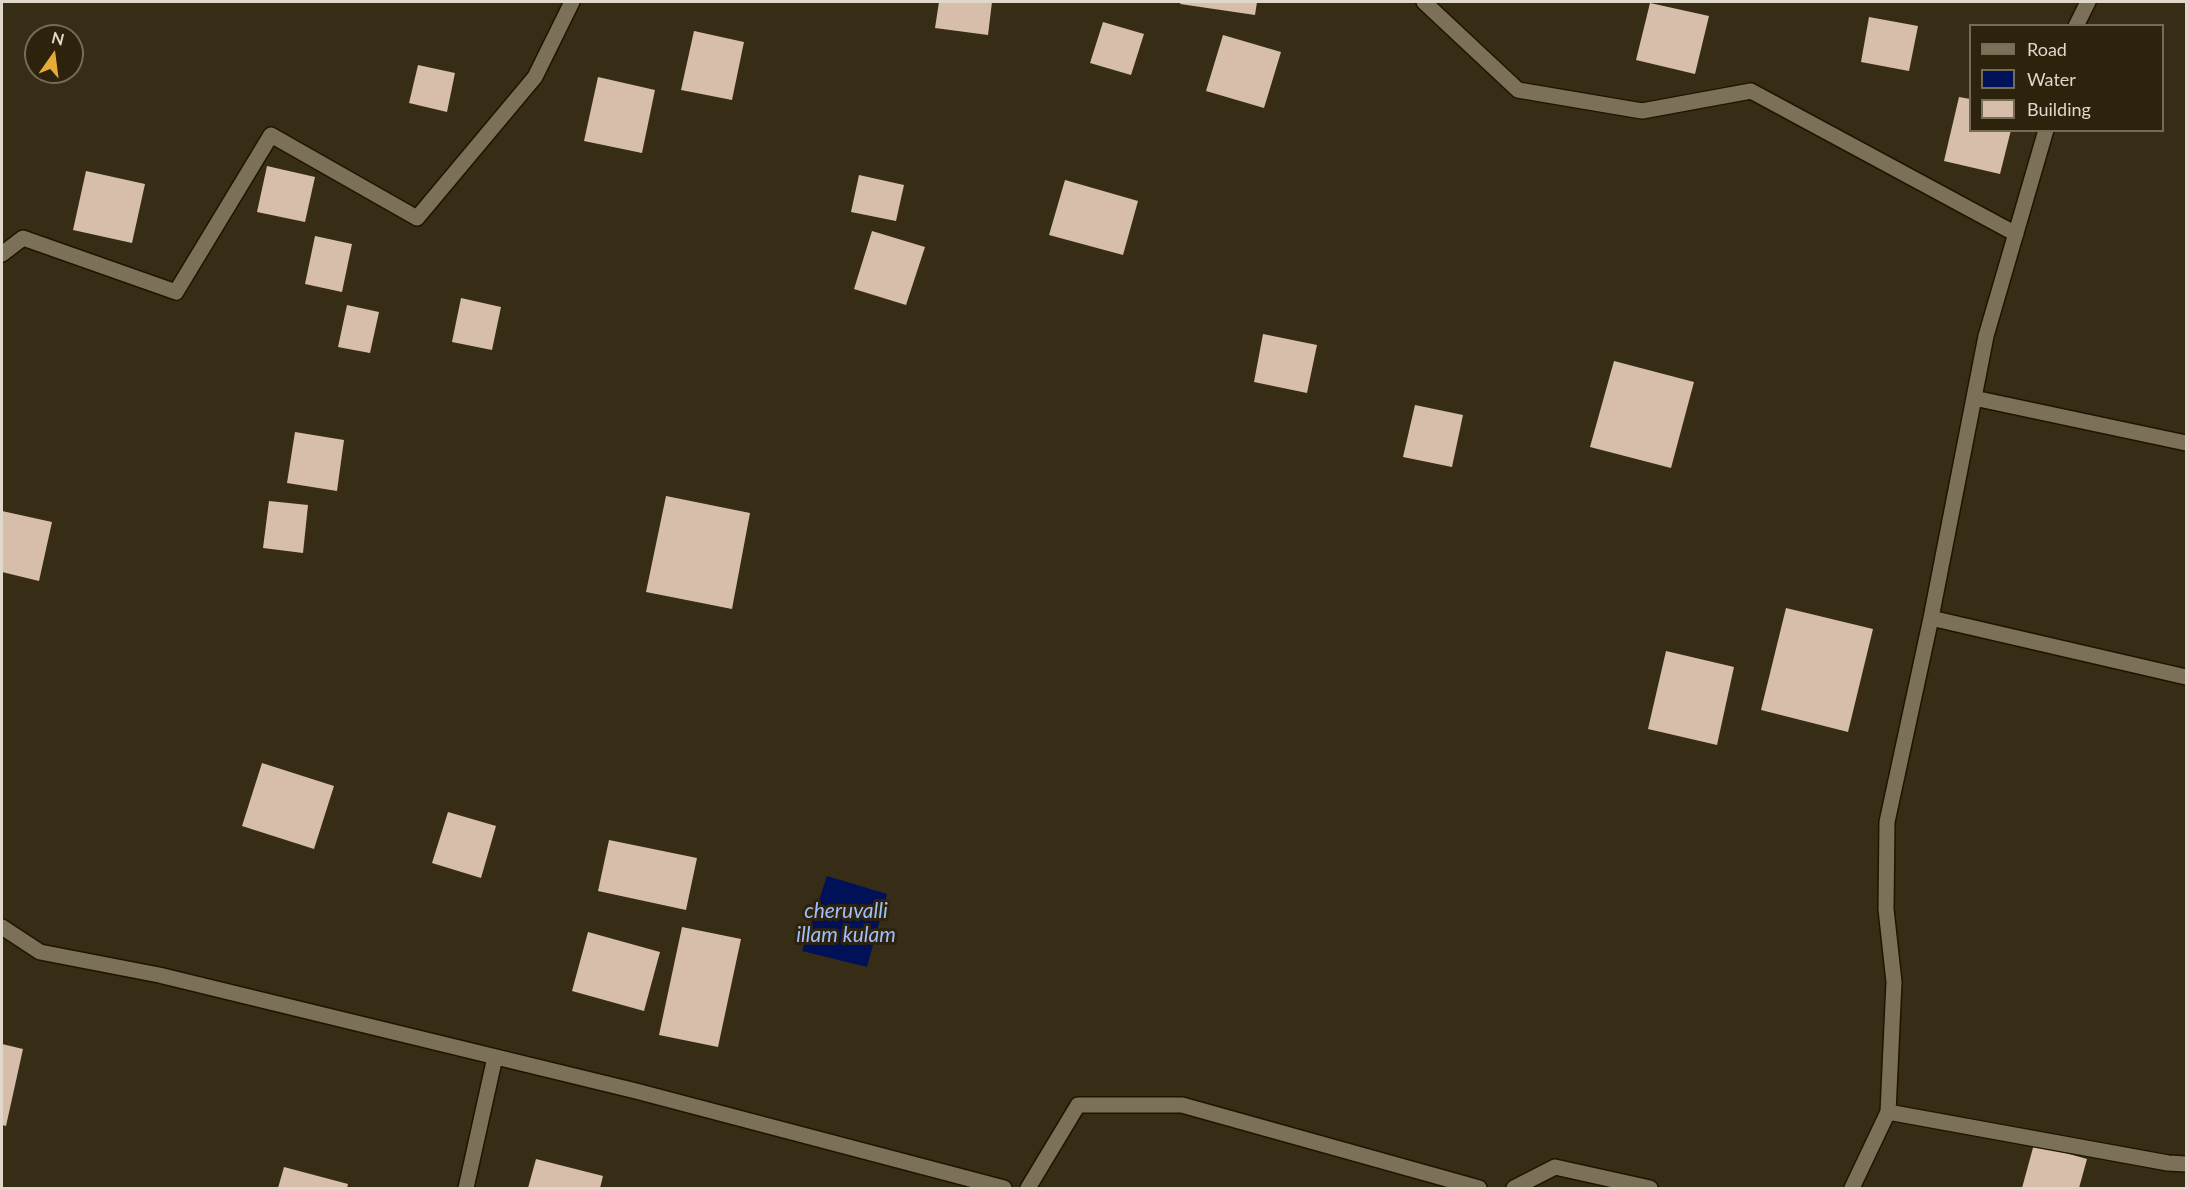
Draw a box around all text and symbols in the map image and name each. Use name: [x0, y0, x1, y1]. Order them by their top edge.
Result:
north arrow: [24, 24, 84, 84]
legend: [1969, 24, 2164, 132]
text: N: [50, 27, 66, 49]
text: Road: [2027, 38, 2067, 60]
text: Water: [2027, 68, 2076, 90]
text: Building: [2027, 98, 2091, 120]
water label: cheruvalli illam kulam: [796, 898, 896, 948]

